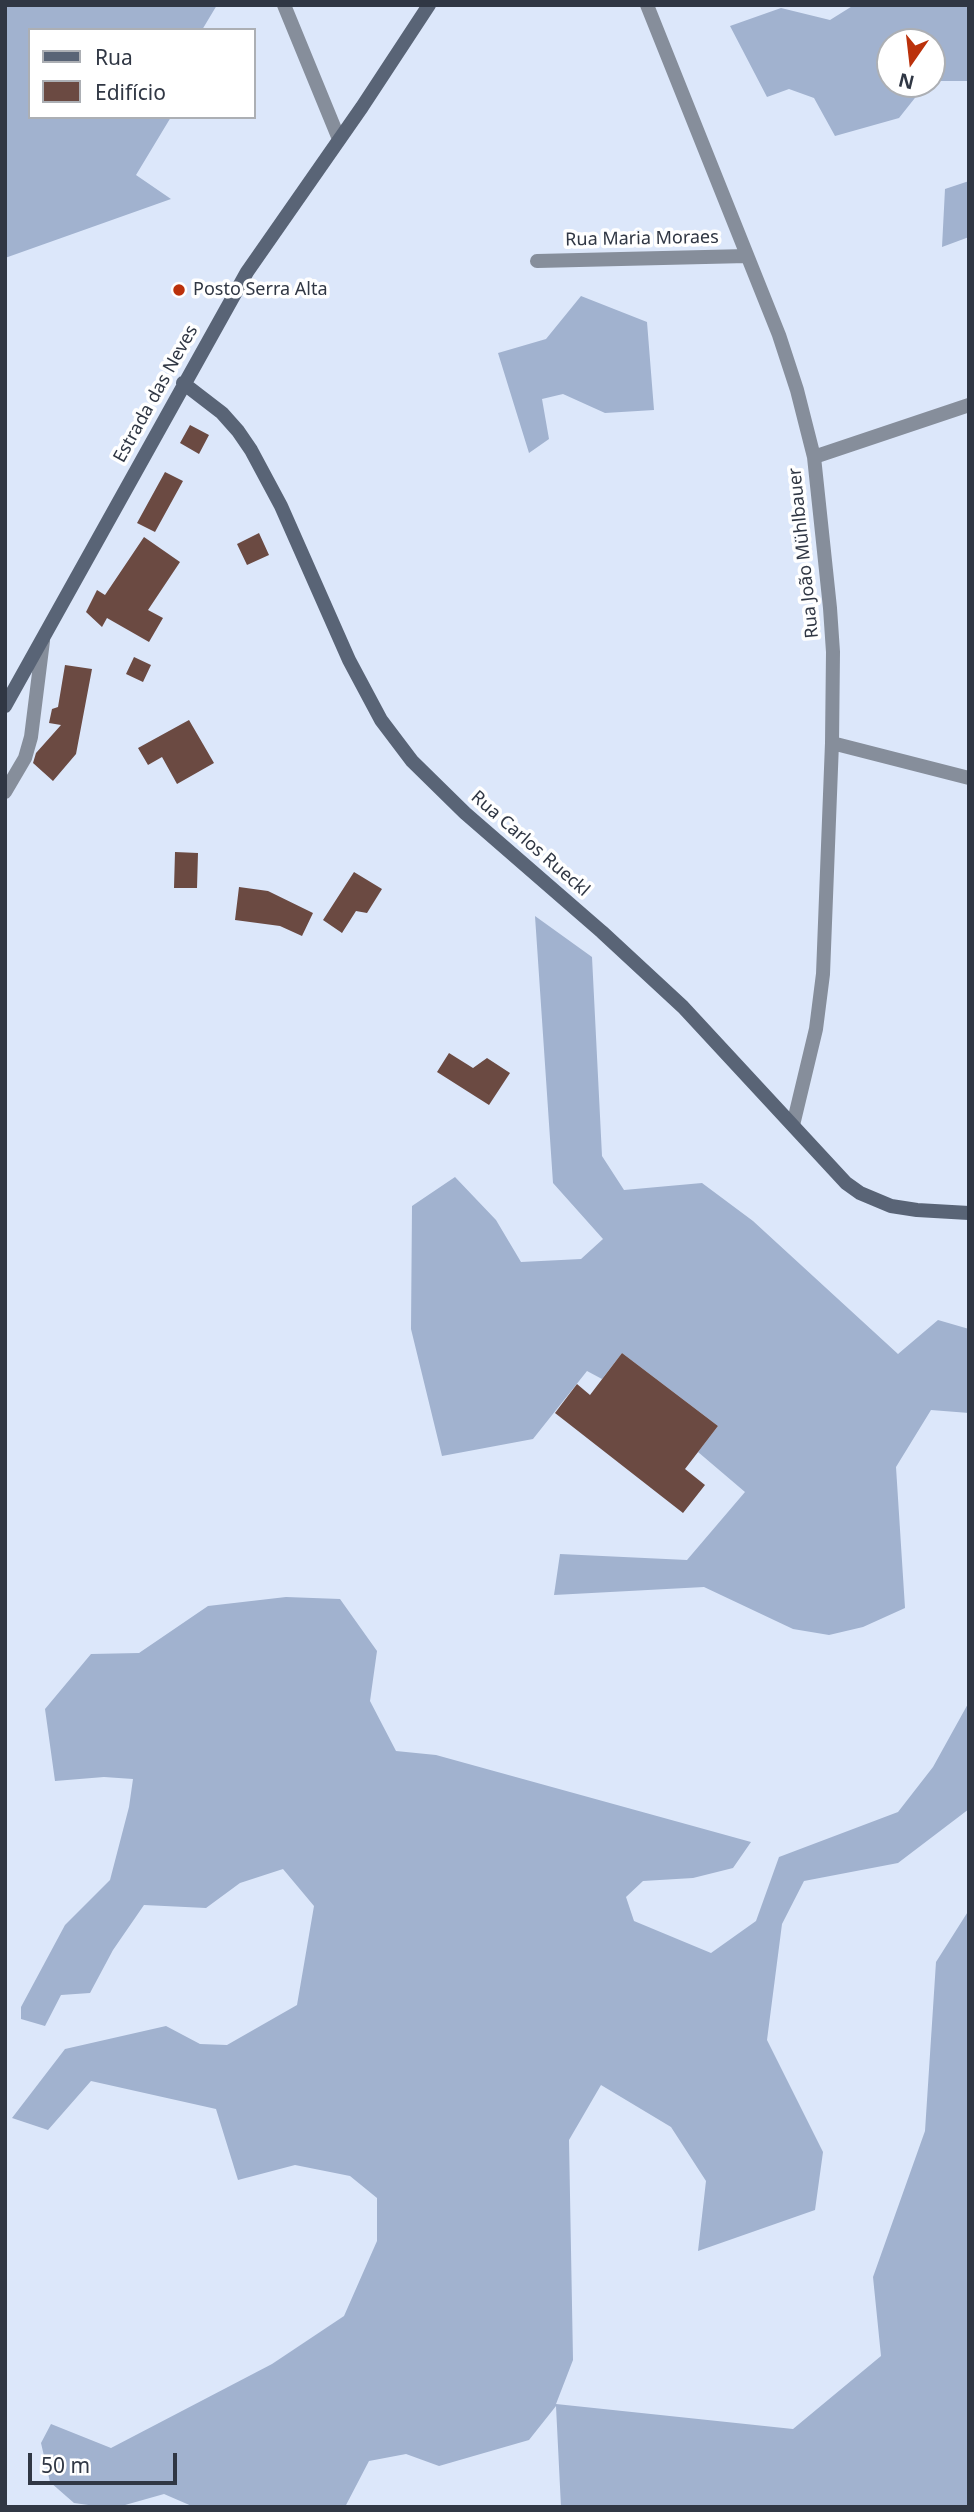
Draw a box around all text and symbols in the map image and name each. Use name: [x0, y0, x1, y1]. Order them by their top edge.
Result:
legend: [28, 28, 256, 119]
north arrow: [876, 28, 946, 98]
text: Rua: [95, 43, 133, 71]
text: N: [896, 67, 917, 96]
text: Edifício: [95, 78, 166, 106]
street label: Rua Maria Moraes: [565, 227, 719, 251]
place label: Posto Serra Alta: [193, 279, 328, 301]
marker: Posto Serra Alta: [171, 282, 187, 298]
street label: Estrada das Neves: [109, 321, 203, 467]
street label: Rua João Mühlbauer: [784, 467, 824, 639]
street label: Rua Carlos Rueckl: [466, 787, 594, 901]
scale bar: [32, 2438, 180, 2482]
text: 50 m: [41, 2451, 90, 2479]

